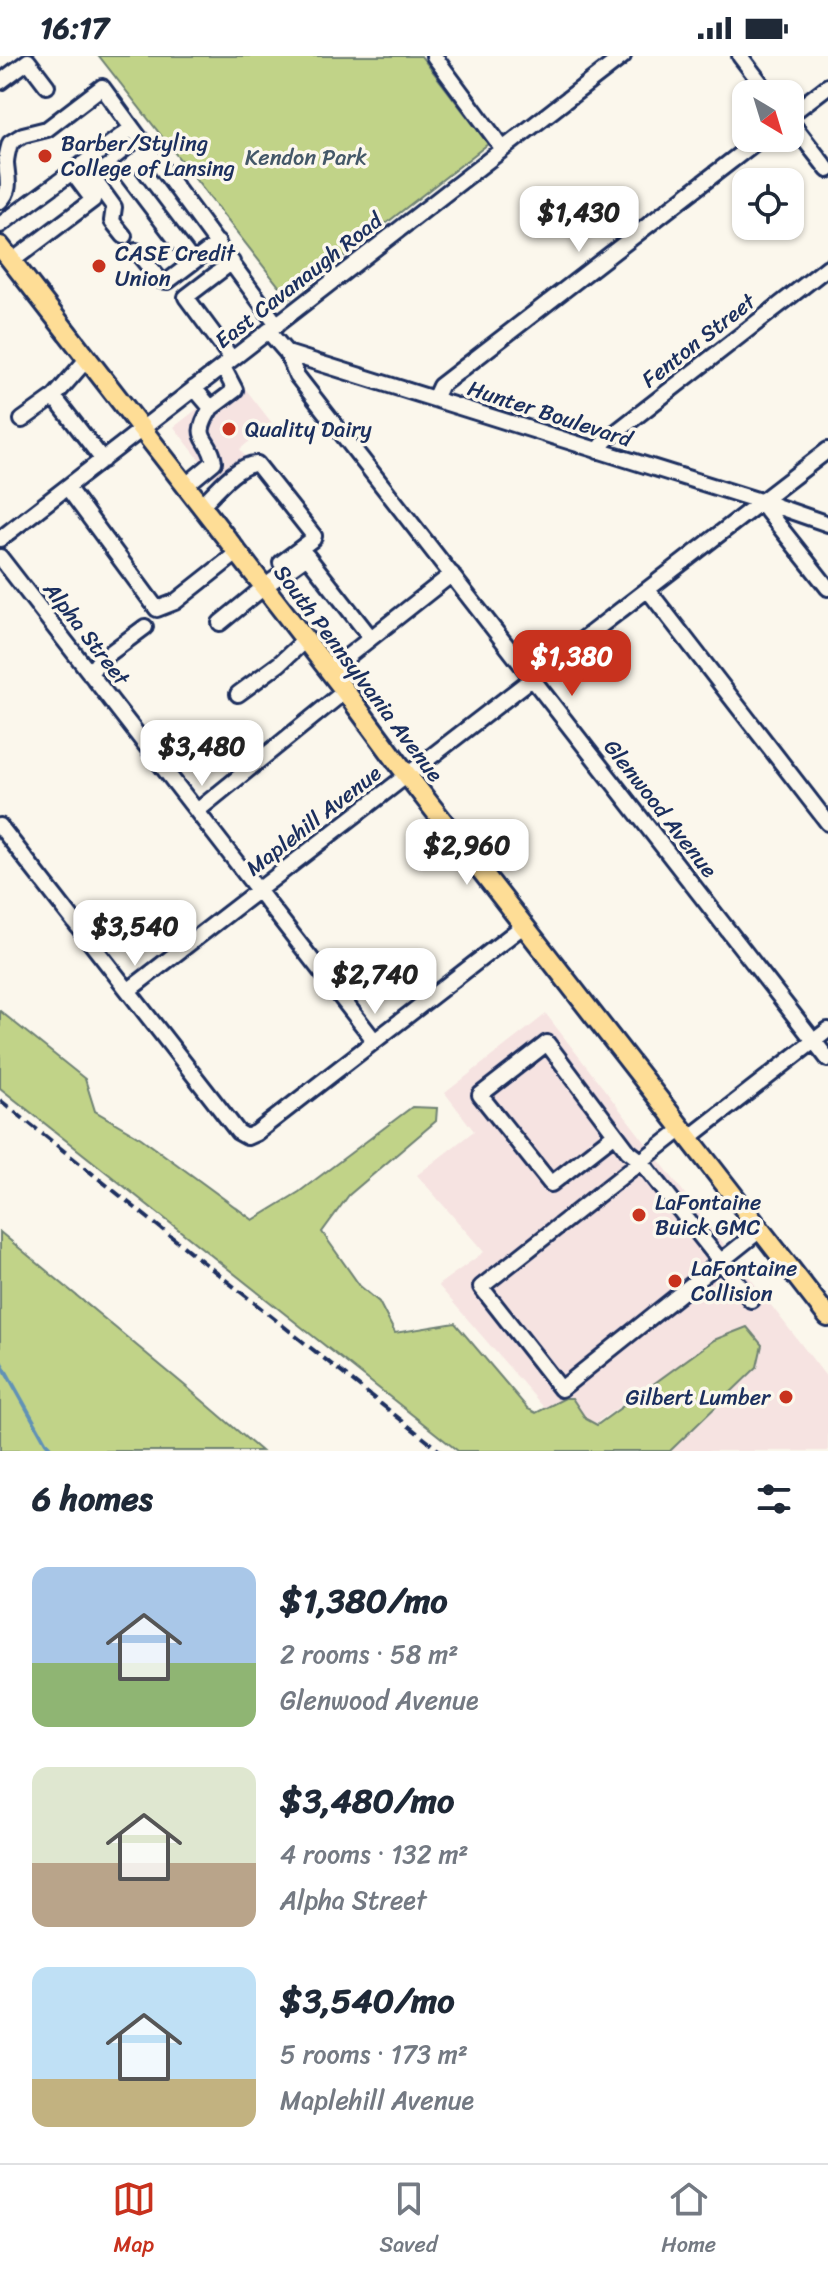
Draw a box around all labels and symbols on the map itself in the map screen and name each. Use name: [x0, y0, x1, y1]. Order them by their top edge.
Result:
north arrow: [732, 80, 804, 152]
place label: Barber/Styling College of Lansing: [61, 124, 235, 188]
park label: Kendon Park: [245, 138, 367, 177]
marker: Barber/Styling College of Lansing: [36, 147, 54, 165]
pin: $1,430: [514, 186, 644, 254]
street label: East Cavanaugh Road: [206, 201, 392, 359]
place label: CASE Credit Union: [115, 234, 236, 298]
marker: CASE Credit Union: [90, 257, 108, 275]
street label: Fenton Street: [632, 282, 765, 398]
street label: Hunter Boulevard: [463, 369, 638, 459]
place label: Quality Dairy: [245, 410, 372, 449]
marker: Quality Dairy: [220, 420, 238, 438]
street label: South Pennsylvania Avenue: [263, 556, 454, 791]
street label: Alpha Street: [33, 572, 141, 695]
pin: $1,380: [507, 630, 637, 698]
pin: $3,480: [137, 720, 267, 788]
street label: Glenwood Avenue: [594, 730, 728, 887]
street label: Maplehill Avenue: [237, 754, 390, 886]
pin: $2,960: [402, 819, 532, 887]
pin: $3,540: [70, 900, 200, 968]
pin: $2,740: [310, 948, 440, 1016]
place label: LaFontaine Buick GMC: [655, 1183, 761, 1247]
marker: LaFontaine Buick GMC: [630, 1206, 648, 1224]
place label: LaFontaine Collision: [691, 1249, 797, 1313]
marker: LaFontaine Collision: [666, 1272, 684, 1290]
place label: Gilbert Lumber: [626, 1378, 772, 1417]
marker: Gilbert Lumber: [777, 1388, 795, 1406]

